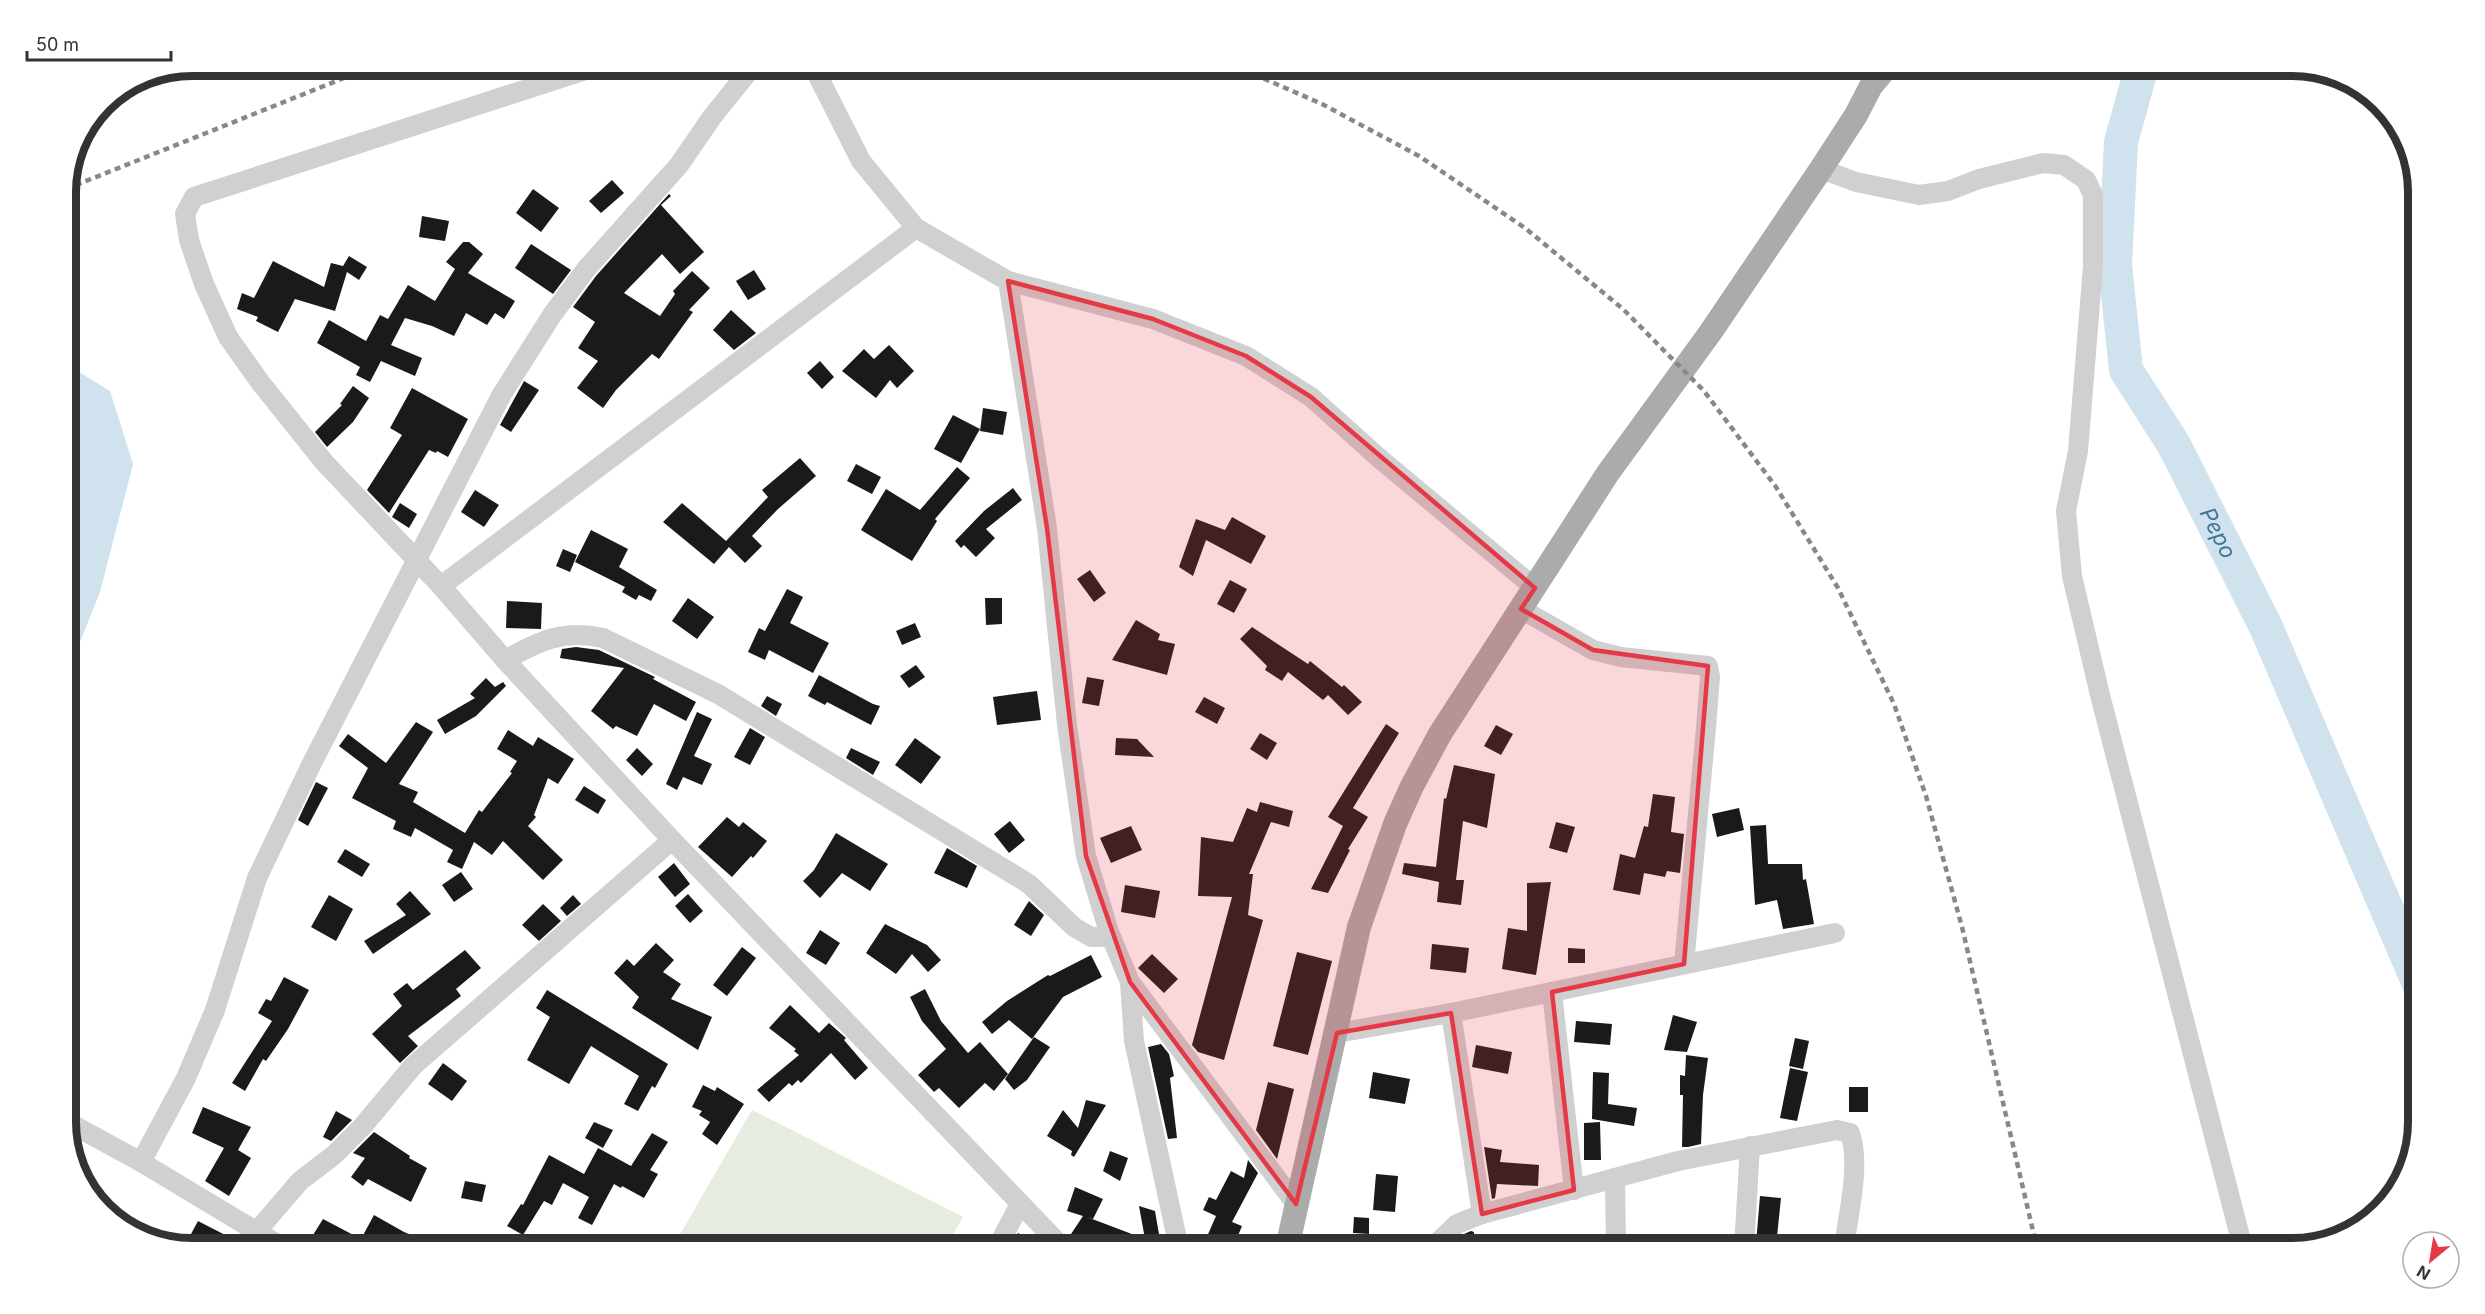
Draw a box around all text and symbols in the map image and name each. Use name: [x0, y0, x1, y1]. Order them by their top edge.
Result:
scale bar: [27, 24, 171, 62]
text: 50 m: [36, 34, 79, 55]
water label: Pepo: [2195, 503, 2242, 562]
north arrow: [2401, 1230, 2461, 1290]
text: N: [2413, 1261, 2434, 1285]

